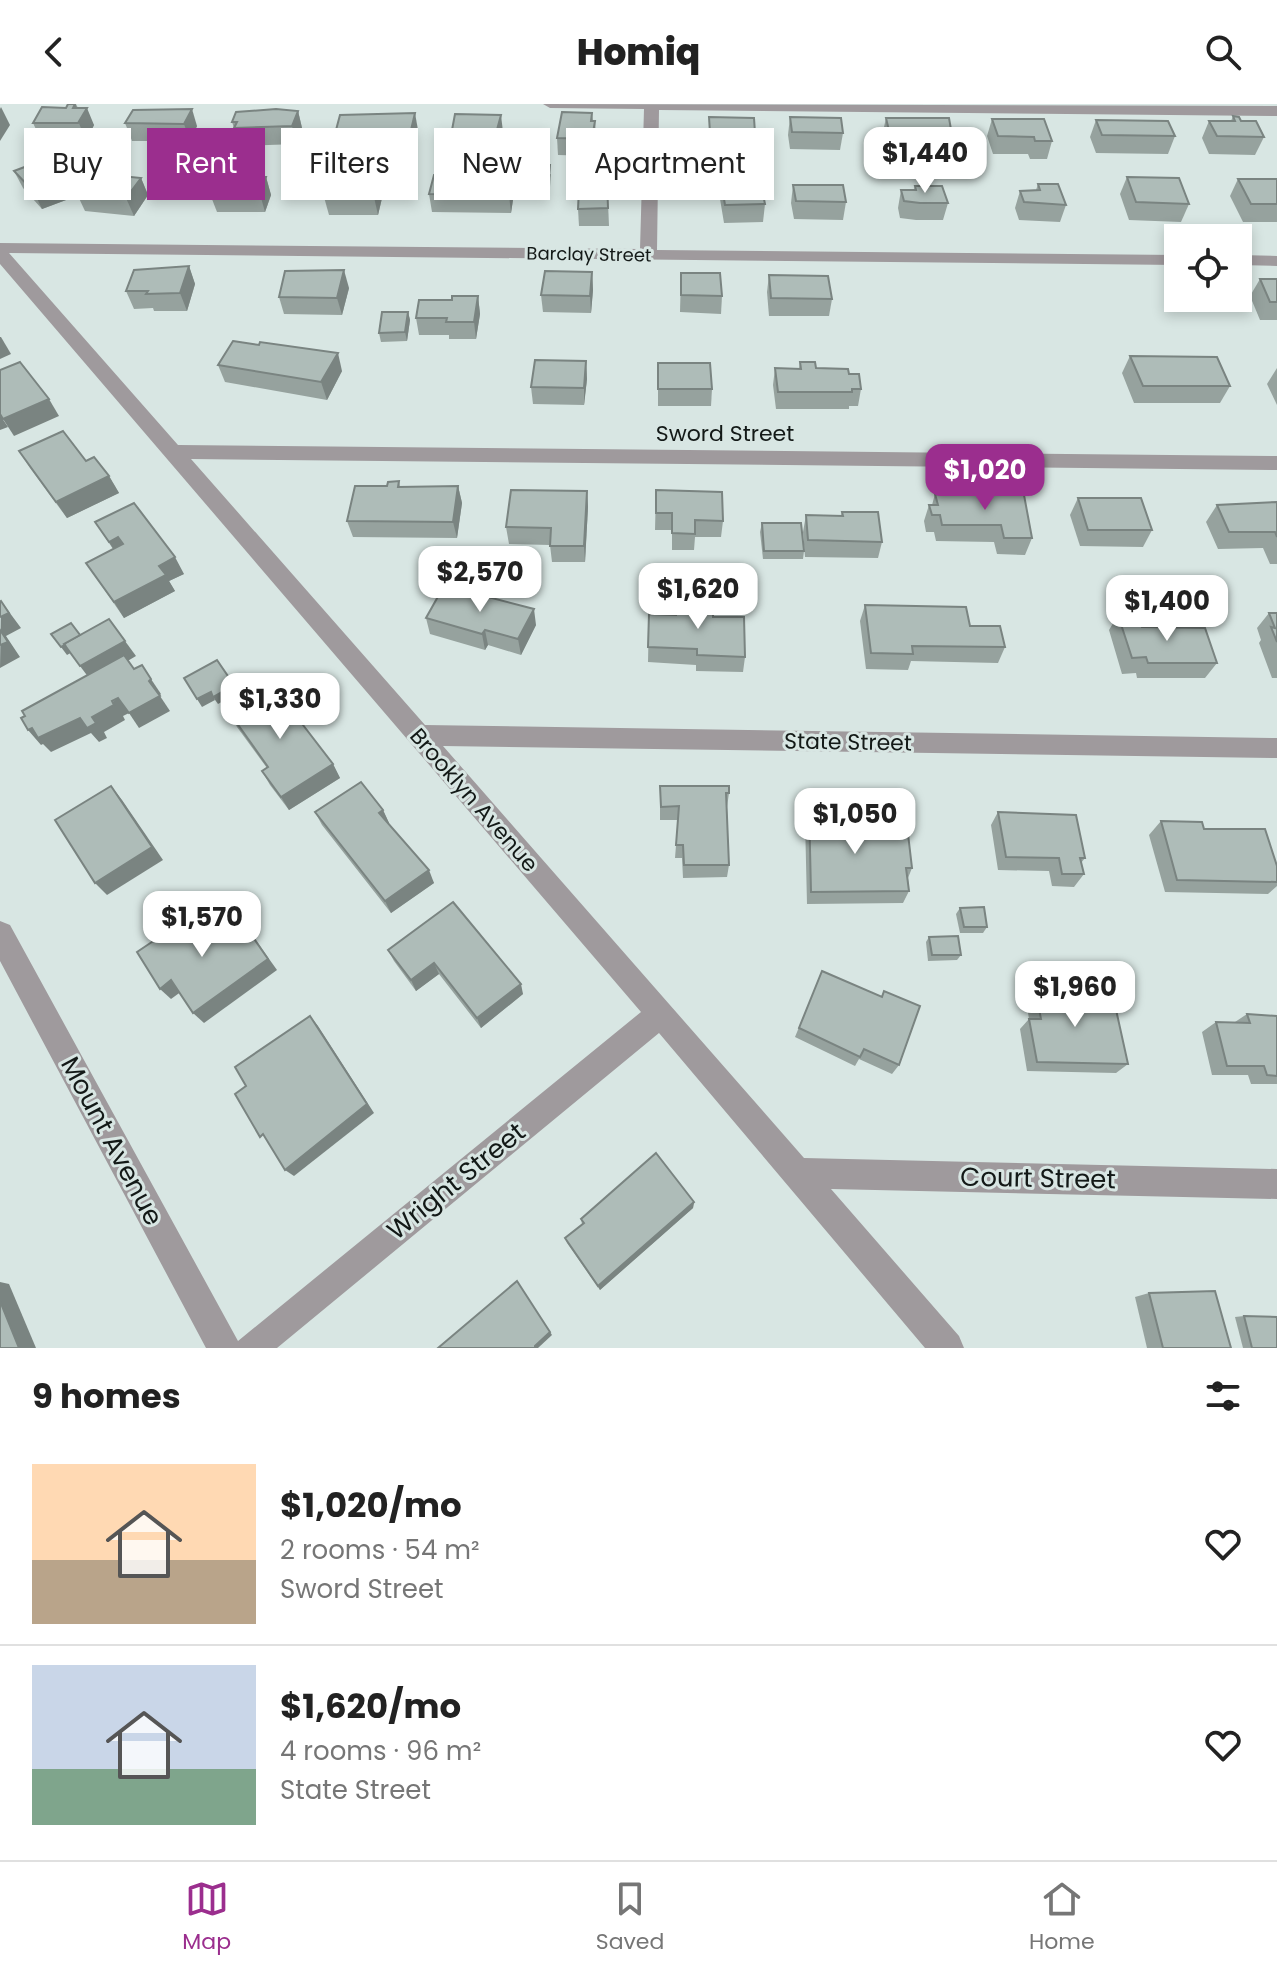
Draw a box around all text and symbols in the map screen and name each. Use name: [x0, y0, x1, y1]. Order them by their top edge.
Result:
text: Homiq: [577, 27, 700, 78]
icon: back: [32, 30, 76, 74]
icon: search: [1201, 30, 1245, 74]
pin: $1,440: [860, 127, 990, 195]
chip: Buy: [24, 128, 131, 200]
chip: Rent: [147, 128, 265, 200]
chip: Filters: [281, 128, 418, 200]
chip: New: [434, 128, 550, 200]
chip: Apartment: [566, 128, 774, 200]
text: $1,440: [882, 135, 968, 171]
map controls: [1164, 224, 1252, 312]
button: locate: [1164, 224, 1252, 312]
street label: Barclay Street: [526, 240, 652, 268]
street label: Sword Street: [656, 418, 794, 449]
pin: $1,020: [920, 444, 1050, 512]
text: $1,020: [943, 452, 1027, 488]
pin: $2,570: [415, 546, 545, 614]
text: $2,570: [436, 554, 524, 590]
pin: $1,620: [633, 563, 763, 631]
text: $1,620: [657, 571, 739, 607]
pin: $1,400: [1102, 575, 1232, 643]
text: $1,400: [1124, 583, 1210, 619]
pin: $1,330: [215, 673, 345, 741]
text: $1,330: [239, 681, 321, 717]
street label: Brooklyn Avenue: [403, 721, 545, 879]
street label: State Street: [784, 725, 912, 759]
pin: $1,050: [790, 788, 920, 856]
text: $1,050: [812, 796, 898, 832]
pin: $1,570: [137, 891, 267, 959]
text: $1,570: [161, 899, 243, 935]
pin: $1,960: [1010, 961, 1140, 1029]
text: $1,960: [1033, 969, 1117, 1005]
street label: Mount Avenue: [52, 1050, 172, 1232]
street label: Wright Street: [379, 1114, 533, 1248]
street label: Court Street: [960, 1159, 1116, 1197]
text: 9 homes: [32, 1372, 181, 1420]
icon: filters: [1201, 1374, 1245, 1418]
text: $1,020/mo: [280, 1481, 462, 1529]
icon: home: [96, 1496, 192, 1592]
icon: heart: [1201, 1522, 1245, 1566]
text: 2 rooms · 54 m²: [280, 1532, 480, 1568]
text: Sword Street: [280, 1571, 444, 1607]
text: $1,620/mo: [280, 1682, 461, 1730]
icon: home: [96, 1697, 192, 1793]
icon: heart: [1201, 1723, 1245, 1767]
text: 4 rooms · 96 m²: [280, 1733, 481, 1769]
text: State Street: [280, 1772, 431, 1808]
tab: Map: [182, 1877, 231, 1958]
tab: Saved: [596, 1877, 664, 1958]
tab: Home: [1029, 1877, 1095, 1958]

